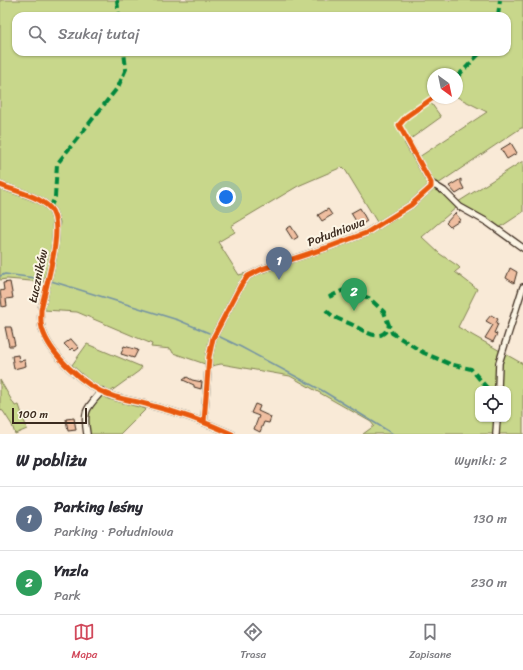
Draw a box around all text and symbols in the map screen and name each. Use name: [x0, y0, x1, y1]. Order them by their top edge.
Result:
search box: [12, 12, 511, 56]
text: Szukaj tutaj: [58, 21, 139, 47]
icon: search: [26, 23, 48, 45]
north arrow: [427, 68, 463, 104]
your location: [216, 187, 236, 207]
street label: Południowa: [304, 211, 369, 253]
street label: Łuczników: [22, 246, 55, 305]
pin: 1: [266, 247, 292, 280]
pin: 2: [341, 278, 367, 311]
map controls: [475, 386, 511, 422]
button: locate: [475, 386, 511, 422]
text: 100 m: [18, 405, 48, 424]
scale bar: [12, 406, 87, 425]
text: W pobliżu: [16, 445, 87, 475]
text: Wyniki: 2: [454, 449, 507, 472]
text: Parking leśny: [54, 494, 143, 520]
text: 1: [26, 507, 32, 530]
text: 130 m: [473, 507, 507, 530]
text: Parking · Południowa: [54, 520, 173, 543]
text: Ynzla: [54, 558, 88, 584]
text: 2: [25, 571, 33, 594]
text: 230 m: [471, 571, 507, 594]
text: Park: [54, 584, 81, 607]
tab: Mapa: [71, 621, 97, 664]
tab: Trasa: [240, 621, 266, 664]
tab: Zapisane: [409, 621, 452, 664]

